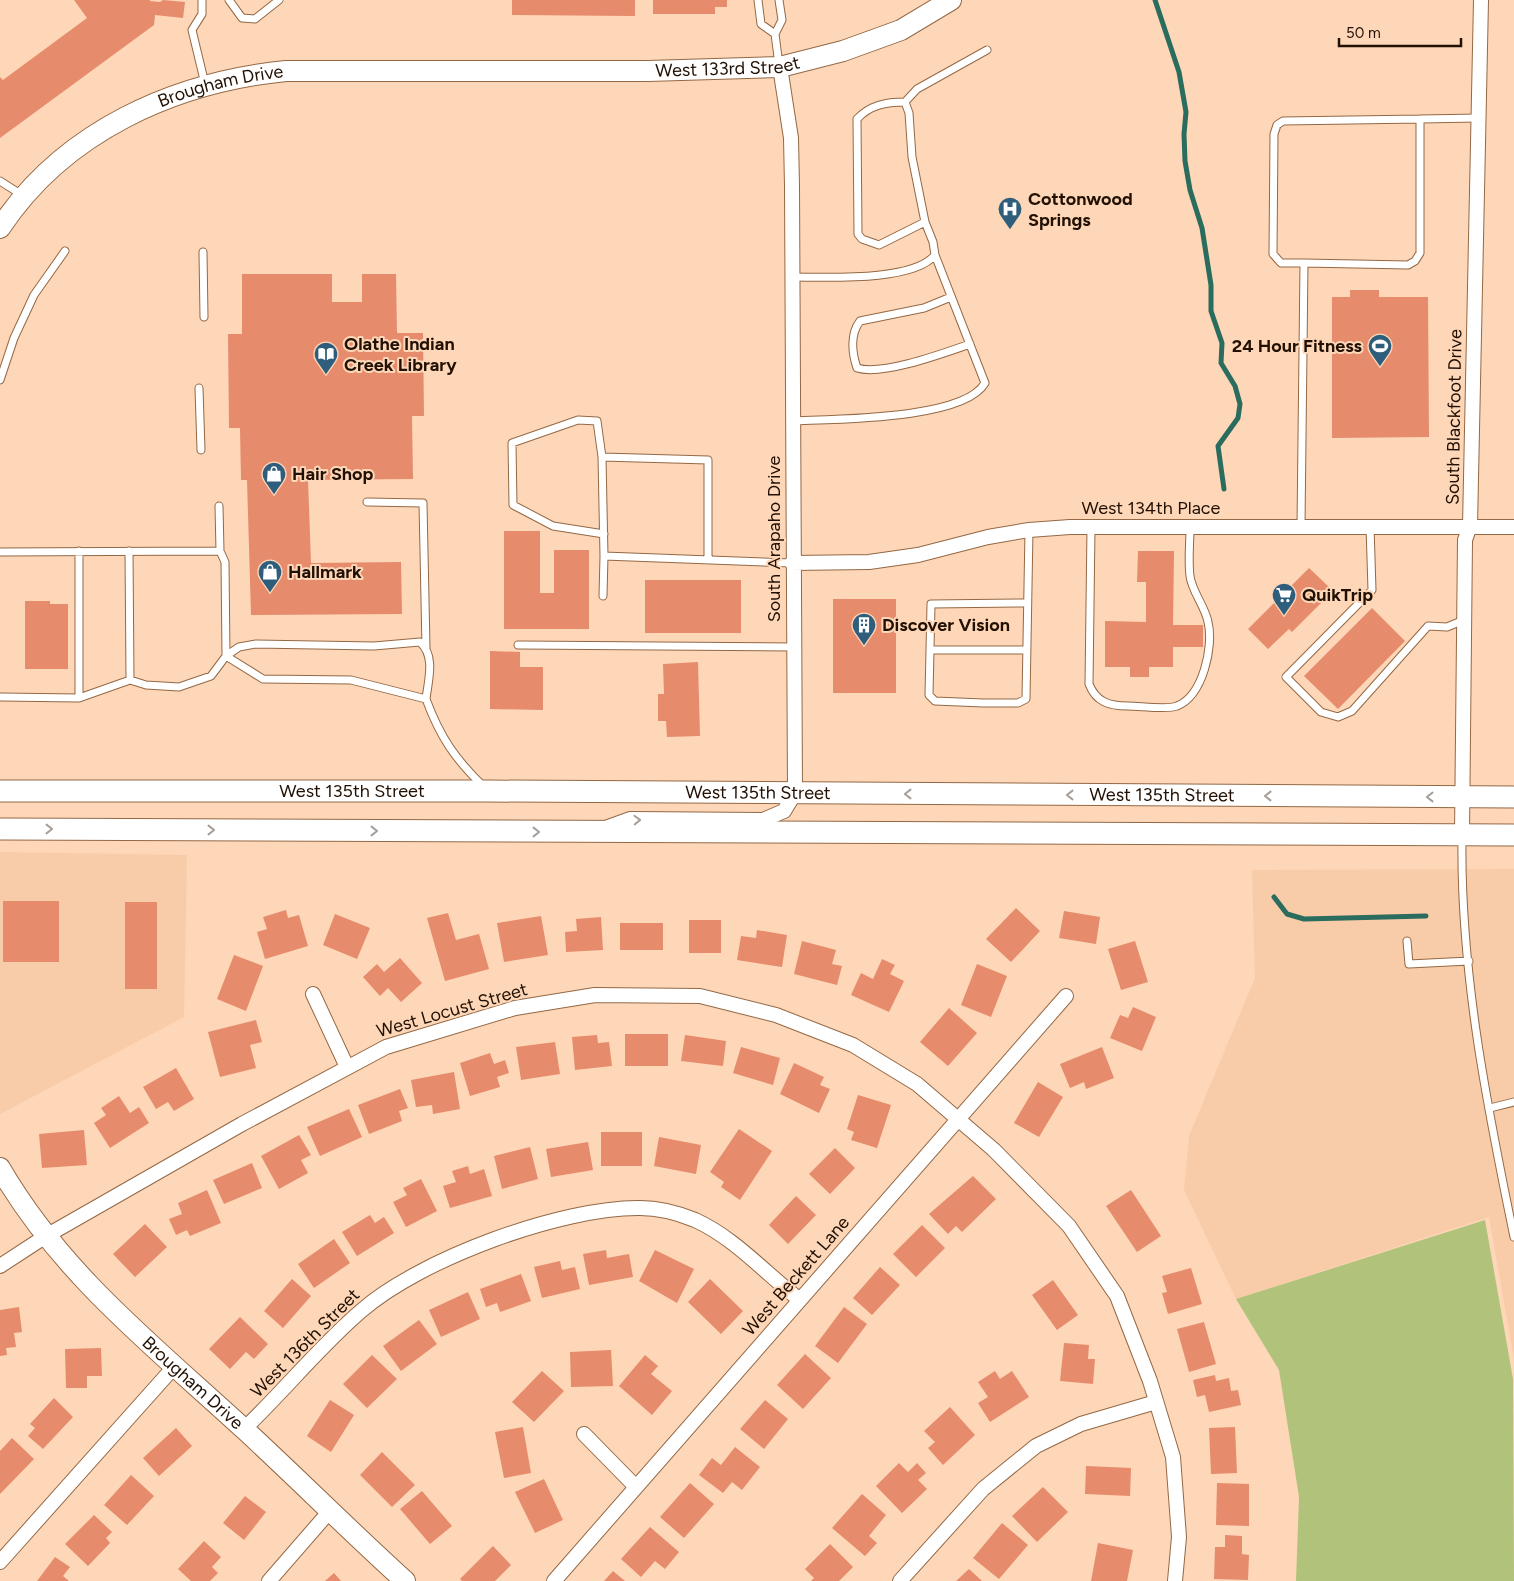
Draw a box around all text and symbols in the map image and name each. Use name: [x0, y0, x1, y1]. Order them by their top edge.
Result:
scale bar: [1339, 15, 1462, 47]
text: 50 m: [1346, 24, 1381, 42]
street label: West 133rd Street: [655, 51, 802, 82]
street label: Brougham Drive: [154, 60, 285, 112]
place label: Cottonwood Springs: [1028, 188, 1133, 231]
hospital icon: Cottonwood Springs: [997, 196, 1023, 230]
street label: South Blackfoot Drive: [1441, 329, 1467, 505]
place label: Olathe Indian Creek Library: [344, 333, 457, 376]
sports icon: 24 Hour Fitness: [1367, 333, 1393, 367]
place label: 24 Hour Fitness: [1232, 335, 1363, 357]
library icon: Olathe Indian Creek Library: [313, 341, 339, 375]
street label: South Arapaho Drive: [763, 456, 785, 622]
shop icon: Hair Shop: [261, 461, 287, 495]
place label: Hair Shop: [292, 463, 374, 485]
street label: West 134th Place: [1082, 497, 1221, 519]
shop icon: Hallmark: [257, 559, 283, 593]
place label: Hallmark: [288, 561, 362, 583]
supermarket icon: QuikTrip: [1271, 582, 1297, 616]
place label: QuikTrip: [1302, 584, 1373, 606]
building icon: Discover Vision: [851, 612, 877, 646]
place label: Discover Vision: [882, 614, 1010, 636]
street label: West 135th Street: [279, 780, 425, 802]
street label: West 135th Street: [685, 781, 831, 804]
street label: West 135th Street: [1089, 784, 1235, 806]
one-way arrow: [904, 788, 912, 799]
one-way arrow: [1066, 790, 1074, 800]
one-way arrow: [1264, 791, 1272, 801]
one-way arrow: [1426, 792, 1434, 802]
one-way arrow: [633, 814, 641, 825]
one-way arrow: [45, 824, 53, 834]
one-way arrow: [208, 825, 215, 835]
one-way arrow: [370, 826, 378, 836]
one-way arrow: [532, 827, 540, 838]
street label: West Locust Street: [374, 978, 530, 1042]
street label: West Beckett Lane: [738, 1212, 854, 1340]
street label: West 136th Street: [246, 1284, 364, 1402]
street label: Brougham Drive: [138, 1332, 248, 1434]

